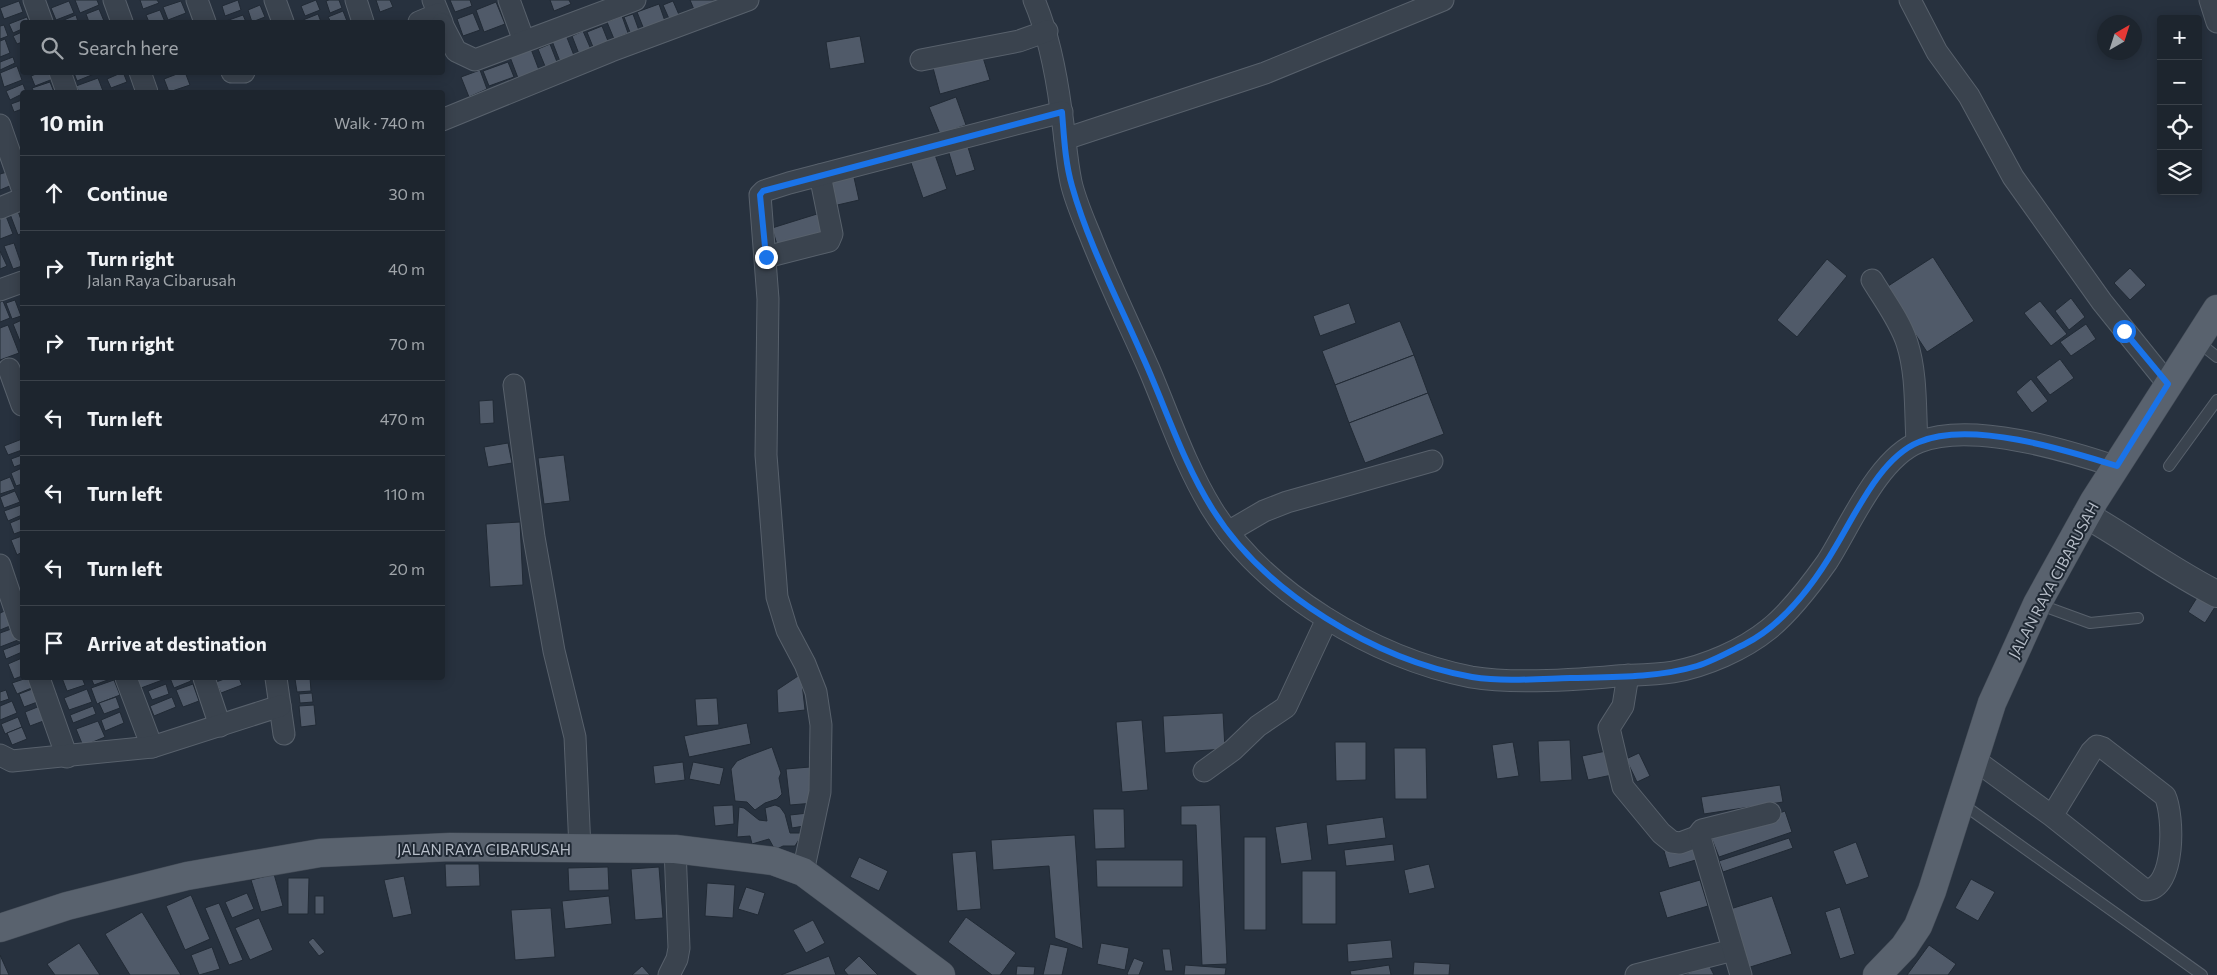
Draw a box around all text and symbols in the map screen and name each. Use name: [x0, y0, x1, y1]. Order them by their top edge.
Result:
north arrow: [2097, 15, 2142, 60]
map controls: [2157, 15, 2202, 195]
button: +: [2157, 15, 2202, 60]
search box: [20, 20, 445, 75]
icon: search: [38, 34, 66, 62]
text: Search here: [78, 36, 178, 59]
button: −: [2157, 60, 2202, 105]
button: locate: [2157, 105, 2202, 150]
text: 10 min: [40, 110, 104, 135]
text: Walk · 740 m: [334, 113, 425, 132]
button: layers: [2157, 150, 2202, 195]
icon: ahead: [40, 179, 68, 207]
text: Continue: [87, 182, 167, 205]
text: 30 m: [388, 184, 425, 203]
route end: [755, 246, 778, 269]
text: Turn right: [87, 247, 174, 270]
icon: right: [40, 254, 68, 282]
text: 40 m: [388, 259, 425, 278]
text: Jalan Raya Cibarusah: [87, 270, 236, 289]
route start: [2113, 320, 2136, 343]
icon: right: [40, 329, 68, 357]
text: Turn right: [87, 332, 174, 355]
text: 70 m: [389, 334, 425, 353]
icon: left: [40, 404, 68, 432]
text: Turn left: [87, 407, 162, 430]
text: 470 m: [380, 409, 425, 428]
icon: left: [40, 479, 68, 507]
text: Turn left: [87, 482, 162, 505]
text: 110 m: [384, 484, 425, 503]
street label: JALAN RAYA CIBARUSAH: [2004, 499, 2102, 661]
icon: left: [40, 554, 68, 582]
text: Turn left: [87, 557, 162, 580]
text: 20 m: [389, 559, 425, 578]
icon: arrive: [40, 629, 68, 657]
text: Arrive at destination: [87, 632, 267, 655]
street label: JALAN RAYA CIBARUSAH: [397, 840, 571, 858]

